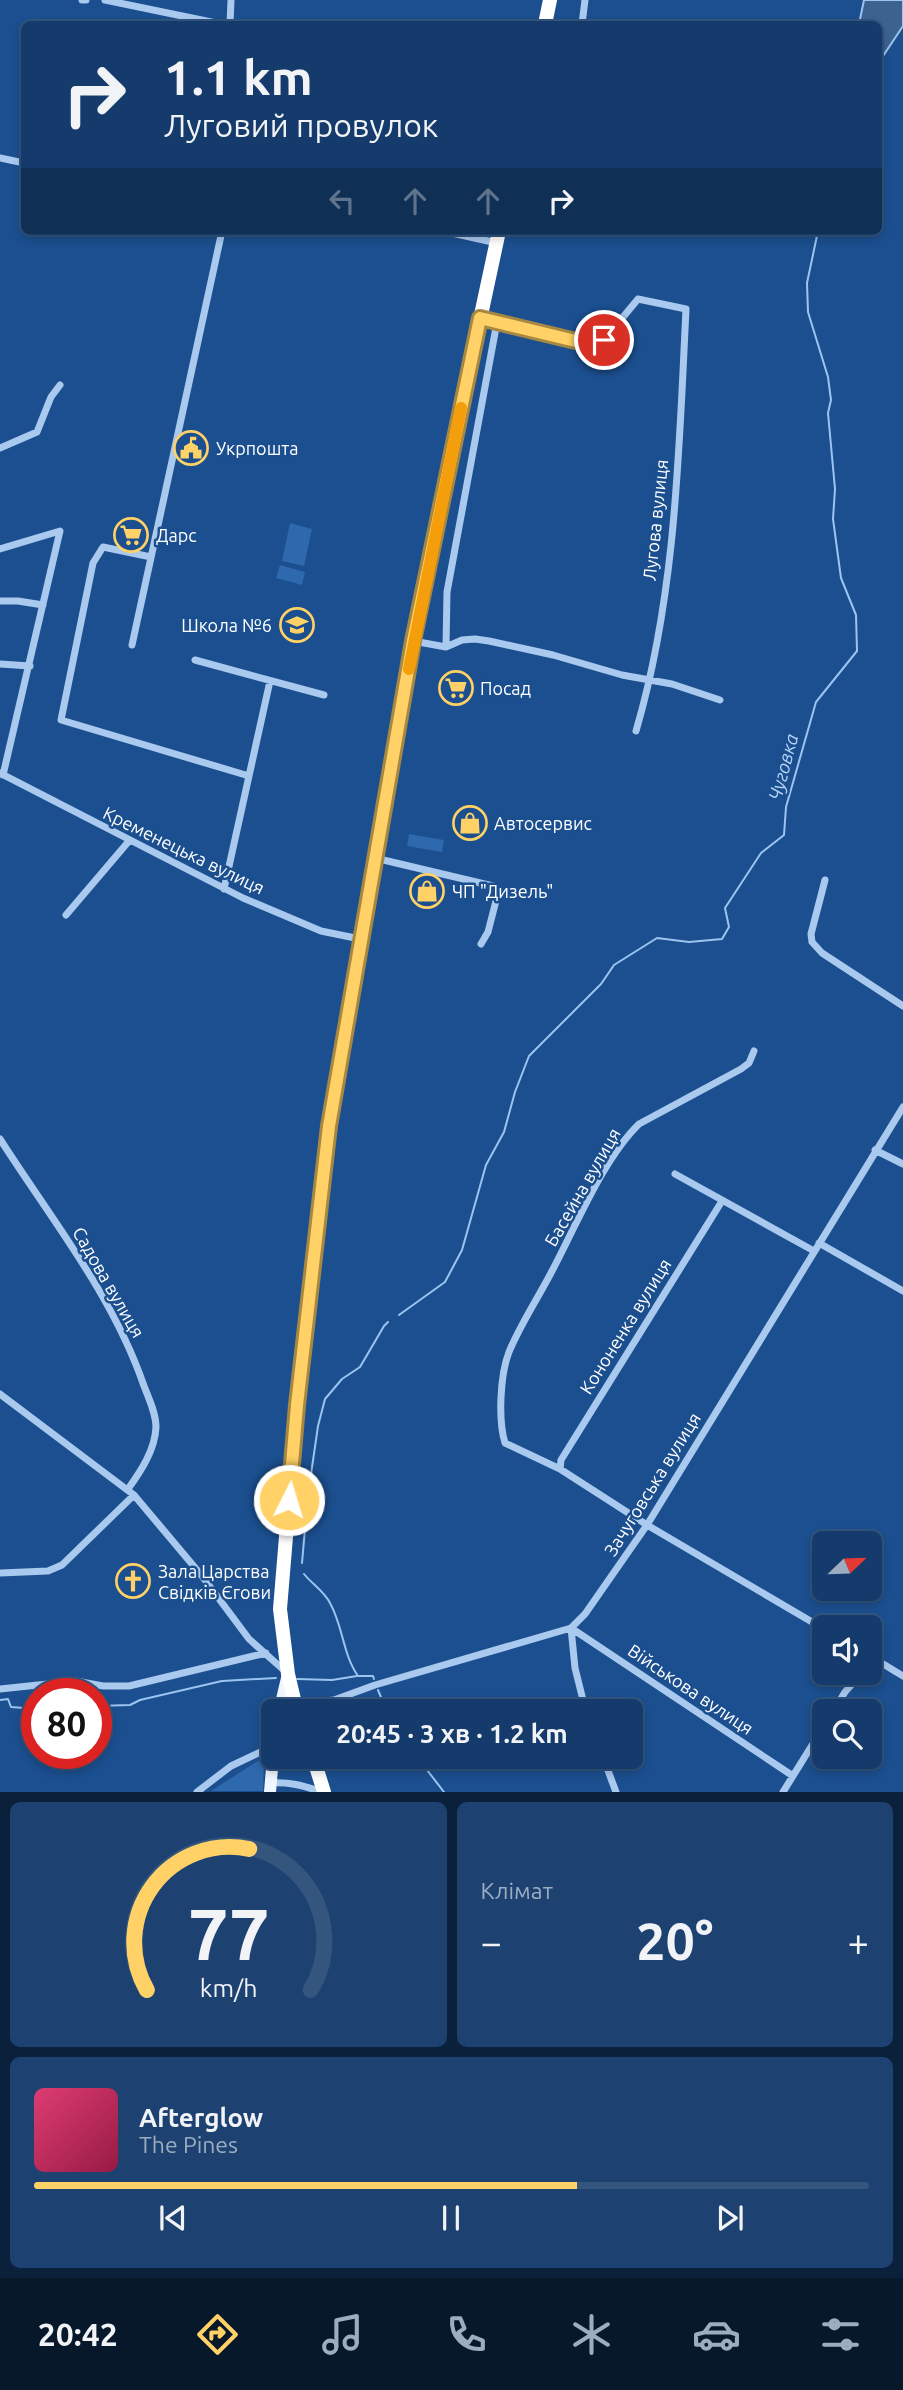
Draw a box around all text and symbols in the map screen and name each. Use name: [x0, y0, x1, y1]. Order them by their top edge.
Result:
icon: right: [49, 49, 140, 140]
text: 1.1 km: [164, 49, 313, 104]
text: Луговий провулок: [164, 107, 438, 143]
icon: left: [323, 182, 361, 220]
icon: ahead: [396, 182, 434, 220]
icon: ahead: [469, 182, 507, 220]
icon: right: [542, 182, 580, 220]
pin: [574, 310, 634, 370]
icon: arrive: [585, 321, 623, 359]
public building icon: Укрпошта: [172, 429, 210, 467]
place label: Укрпошта: [216, 438, 298, 458]
street label: Лугова вулиця: [639, 458, 671, 582]
supermarket icon: Дарс: [112, 516, 150, 554]
place label: Дарс: [156, 525, 197, 545]
school or university icon: Школа №6: [278, 606, 316, 644]
place label: Школа №6: [181, 615, 272, 635]
supermarket icon: Посад: [437, 669, 475, 707]
place label: Посад: [480, 678, 532, 698]
water label: Чуговка: [764, 731, 802, 803]
street label: Кременецька вулиця: [100, 802, 268, 898]
shop icon: Автосервис: [451, 804, 489, 842]
place label: Автосервис: [494, 813, 592, 833]
shop icon: ЧП "Дизель": [408, 872, 446, 910]
place label: ЧП "Дизель": [452, 881, 553, 901]
street label: Басейна вулиця: [540, 1124, 624, 1250]
street label: Садова вулиця: [69, 1223, 149, 1341]
street label: Кононенка вулиця: [575, 1255, 675, 1397]
street label: Зачуговська вулиця: [600, 1409, 704, 1559]
position arrow: [252, 1463, 326, 1537]
north arrow: [812, 1531, 882, 1601]
map controls: [812, 1531, 882, 1769]
place label: Зала Царства Свідків Єгови: [158, 1561, 271, 1602]
church icon: Зала Царства Свідків Єгови: [114, 1562, 152, 1600]
button: sound: [812, 1615, 882, 1685]
street label: Військова вулиця: [625, 1640, 757, 1738]
speed limit sign: 80: [21, 1678, 112, 1769]
button: search: [812, 1699, 882, 1769]
text: 20:45 · 3 хв · 1.2 km: [336, 1719, 568, 1748]
text: Клімат: [481, 1878, 553, 1903]
text: 77: [187, 1893, 269, 1975]
text: 20°: [636, 1912, 713, 1970]
text: −: [481, 1921, 502, 1963]
text: +: [848, 1921, 869, 1963]
text: km/h: [199, 1974, 257, 2002]
text: Afterglow: [139, 2103, 263, 2132]
text: The Pines: [139, 2132, 238, 2157]
icon: previous: [154, 2199, 192, 2237]
icon: pause: [432, 2199, 470, 2237]
icon: next: [711, 2199, 749, 2237]
icon: directions: [193, 2310, 242, 2359]
icon: music: [318, 2310, 367, 2359]
icon: phone: [442, 2310, 491, 2359]
icon: climate: [567, 2310, 616, 2359]
icon: car: [692, 2310, 741, 2359]
icon: filters: [816, 2310, 865, 2359]
text: 20:42: [38, 2316, 118, 2352]

